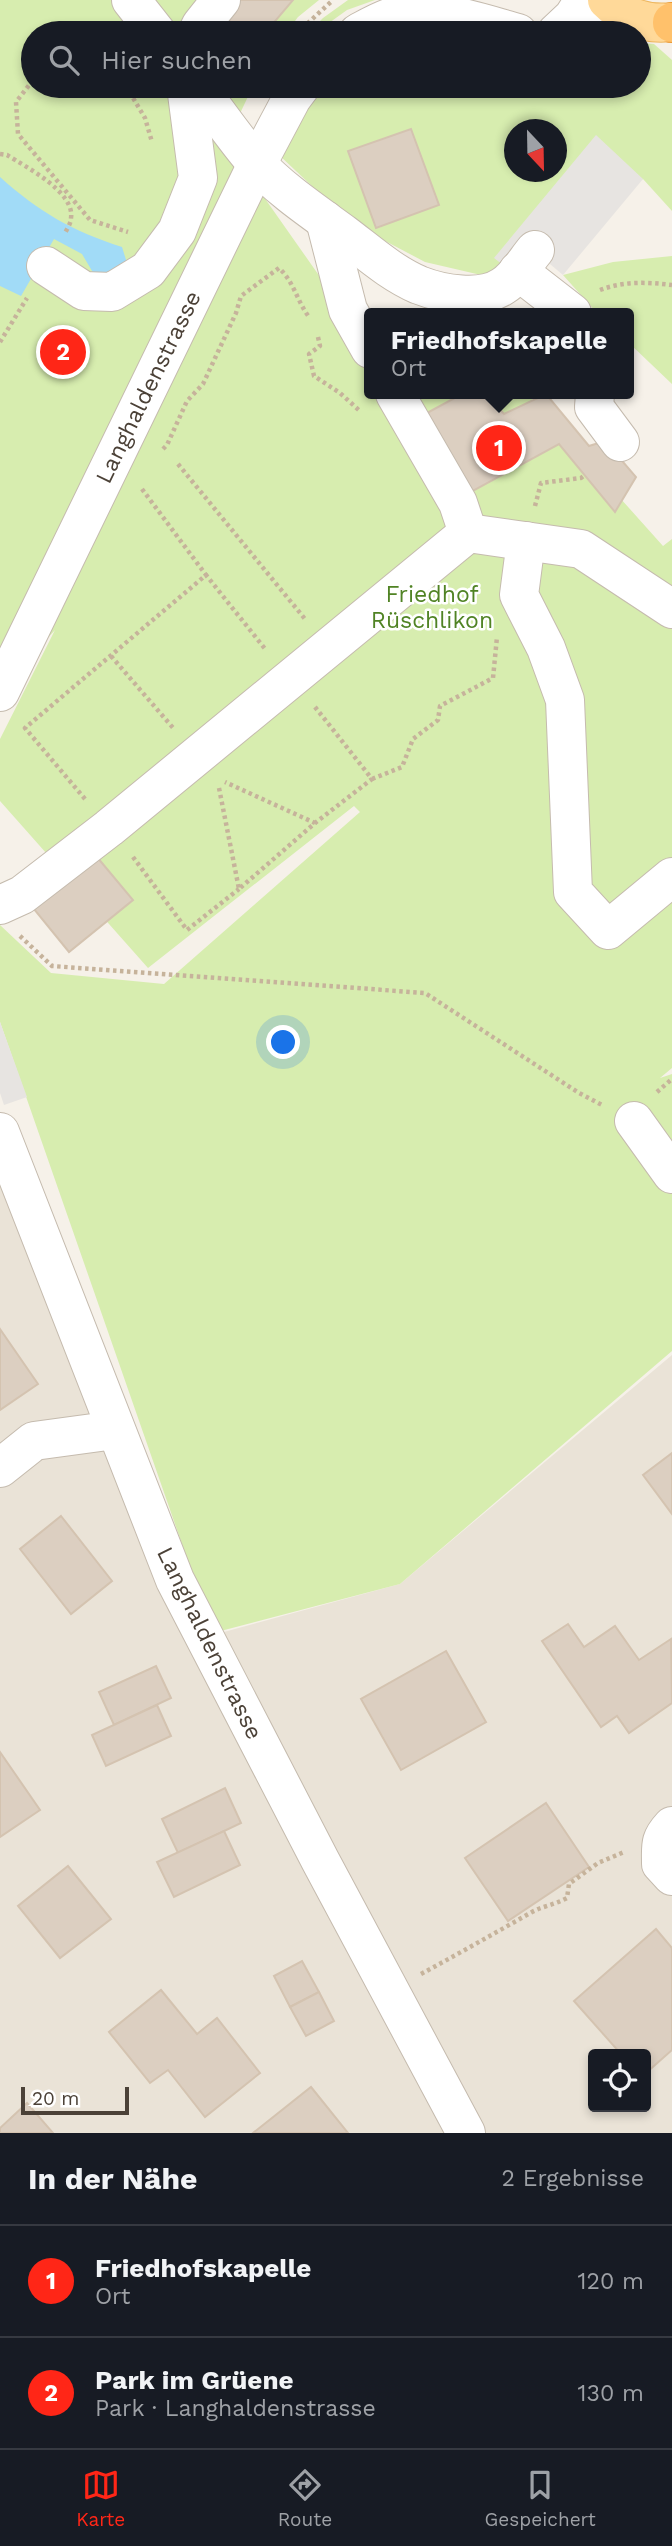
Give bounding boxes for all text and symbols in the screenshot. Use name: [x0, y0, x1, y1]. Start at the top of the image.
search box: [21, 21, 651, 98]
icon: search: [45, 41, 83, 79]
text: Hier suchen: [101, 45, 252, 75]
north arrow: [504, 119, 567, 182]
street label: Langhaldenstrasse: [90, 287, 207, 488]
popup: [364, 308, 634, 399]
text: Friedhofskapelle: [391, 325, 607, 355]
pin: 2: [40, 326, 86, 378]
text: Ort: [391, 355, 426, 382]
pin: 1: [476, 422, 522, 474]
park label: Friedhof Rüschlikon: [371, 581, 493, 634]
your location: [266, 1025, 300, 1059]
street label: Langhaldenstrasse: [151, 1543, 268, 1744]
map controls: [588, 2049, 651, 2112]
button: locate: [588, 2049, 651, 2112]
scale bar: [21, 2084, 130, 2116]
text: 20 m: [32, 2087, 79, 2110]
text: In der Nähe: [28, 2161, 197, 2196]
text: 2 Ergebnisse: [501, 2165, 644, 2192]
text: Friedhofskapelle: [95, 2253, 311, 2283]
text: 1: [46, 2268, 56, 2295]
text: 120 m: [578, 2268, 644, 2295]
text: Ort: [95, 2283, 130, 2310]
text: Park im Grüene: [95, 2365, 294, 2395]
text: 2: [44, 2380, 58, 2407]
text: 130 m: [578, 2380, 644, 2407]
text: Park · Langhaldenstrasse: [95, 2395, 376, 2422]
tab: Karte: [76, 2466, 125, 2531]
tab: Route: [278, 2466, 332, 2531]
tab: Gespeichert: [485, 2466, 596, 2531]

